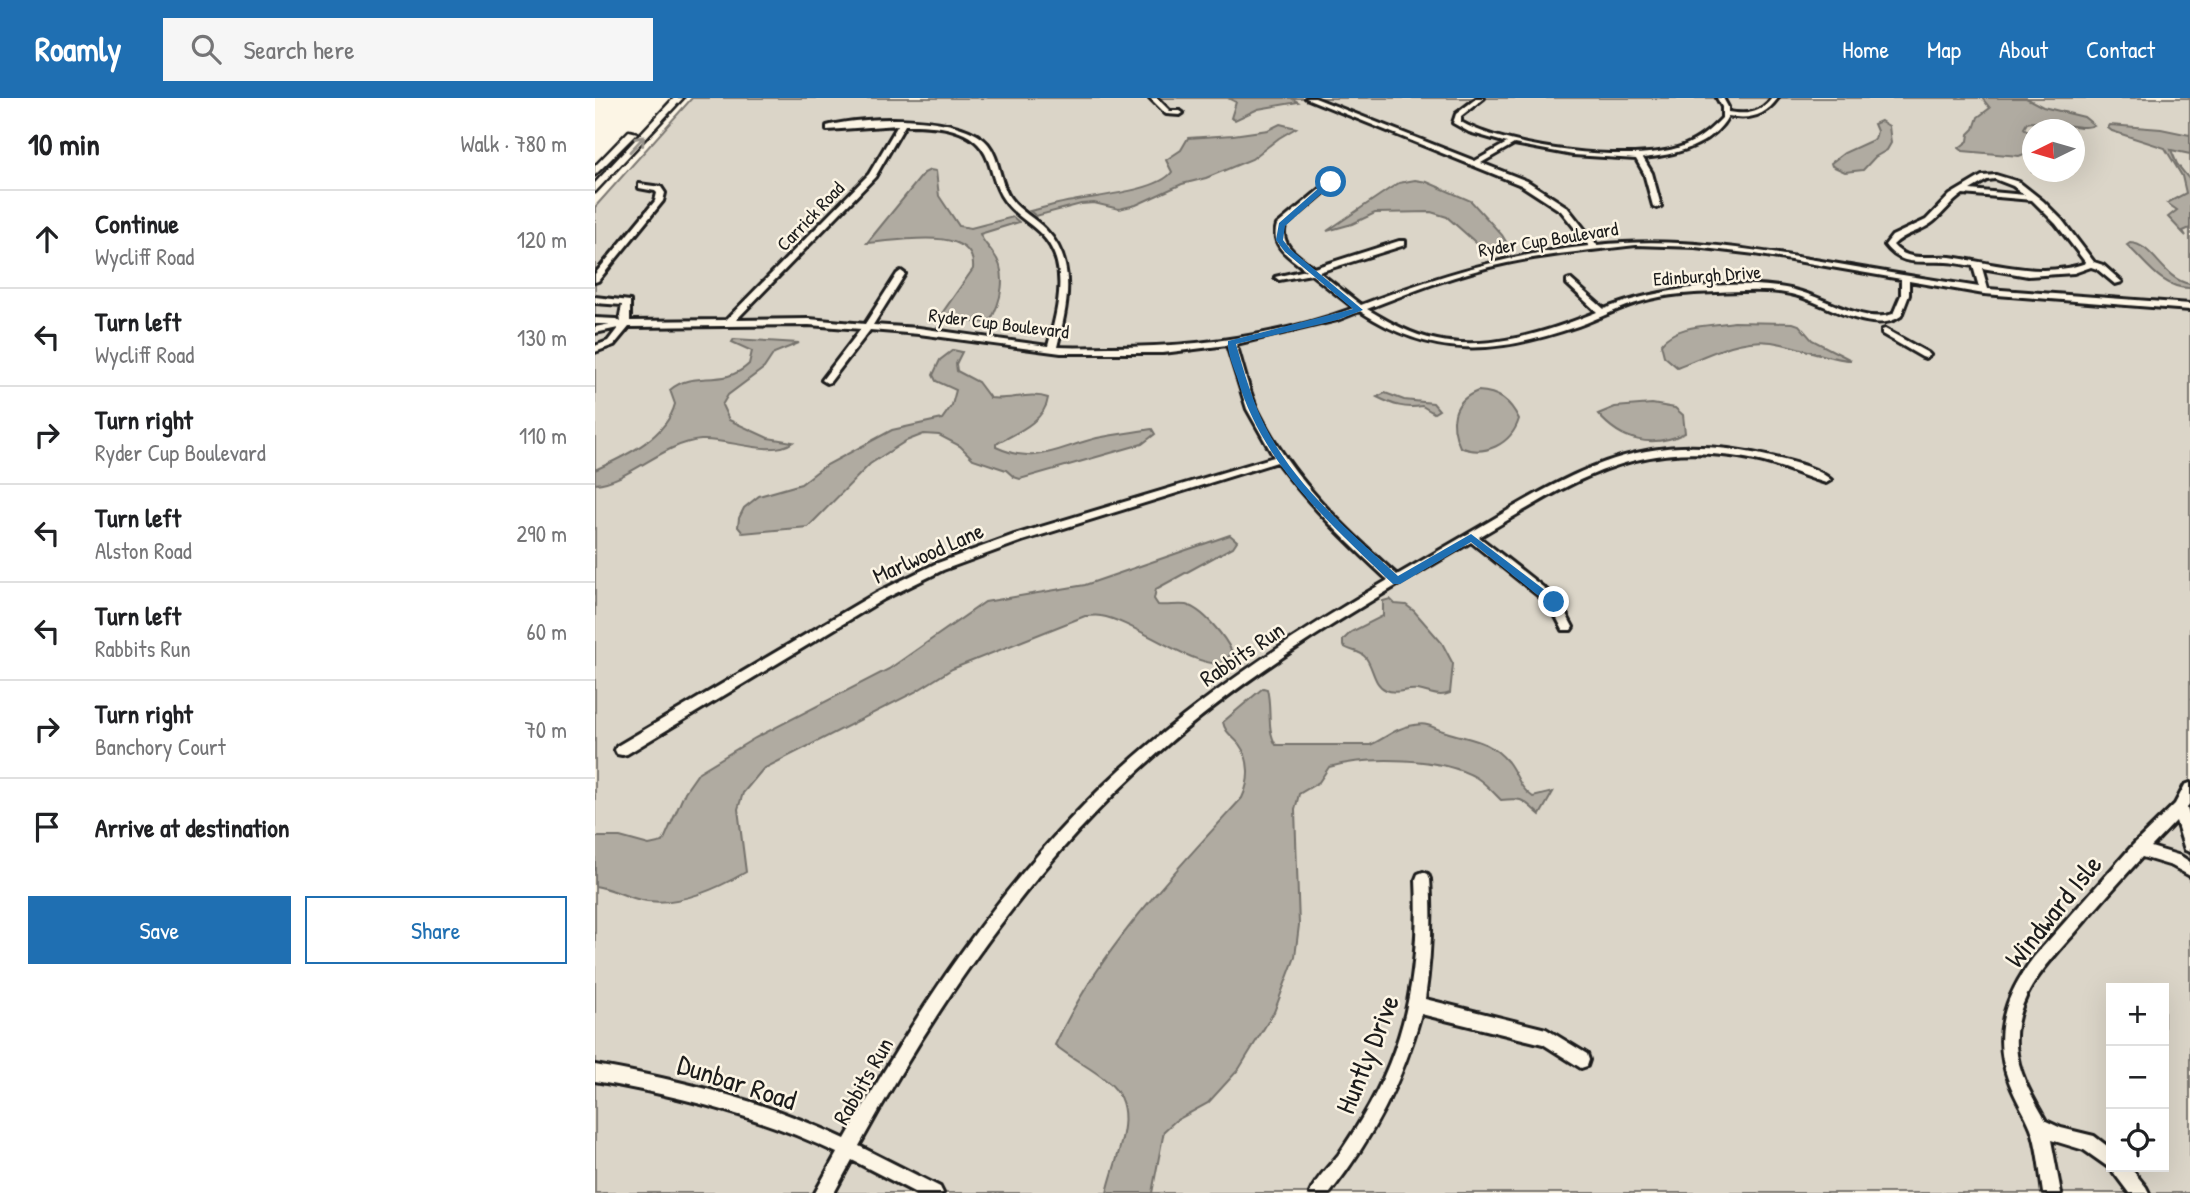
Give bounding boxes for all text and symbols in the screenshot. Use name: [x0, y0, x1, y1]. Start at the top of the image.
search box: [163, 18, 653, 81]
text: Roamly: [35, 27, 121, 71]
icon: search: [187, 30, 225, 68]
text: Search here: [243, 32, 355, 67]
text: Home: [1842, 33, 1889, 65]
text: Map: [1927, 33, 1961, 65]
text: About: [1999, 33, 2048, 65]
text: Contact: [2086, 33, 2155, 65]
north arrow: [2022, 119, 2085, 182]
text: 10 min: [28, 124, 100, 164]
text: Walk · 780 m: [460, 128, 567, 159]
one-way arrow: [629, 135, 645, 153]
route start: [1315, 166, 1346, 197]
street label: Carrick Road: [770, 175, 850, 257]
text: Continue: [95, 206, 179, 241]
street label: Ryder Cup Boulevard: [1476, 215, 1620, 263]
icon: ahead: [28, 220, 66, 258]
text: 120 m: [517, 224, 567, 255]
text: Wycliff Road: [95, 241, 194, 272]
street label: Edinburgh Drive: [1652, 258, 1762, 292]
street label: Ryder Cup Boulevard: [927, 301, 1071, 345]
text: Turn left: [95, 304, 181, 339]
icon: left: [28, 318, 66, 356]
text: 130 m: [517, 322, 567, 353]
text: Wycliff Road: [95, 339, 194, 370]
text: Turn right: [95, 402, 193, 437]
icon: right: [28, 416, 66, 454]
text: 110 m: [519, 420, 567, 451]
text: Ryder Cup Boulevard: [95, 437, 266, 468]
text: Turn left: [95, 500, 181, 535]
icon: left: [28, 514, 66, 552]
street label: Marlwood Lane: [867, 514, 988, 591]
text: 290 m: [517, 518, 567, 549]
text: Alston Road: [95, 535, 192, 566]
route end: [1538, 586, 1569, 617]
text: Turn left: [95, 598, 181, 633]
icon: left: [28, 612, 66, 650]
street label: Rabbits Run: [1193, 614, 1290, 693]
text: 60 m: [527, 616, 567, 647]
text: Rabbits Run: [95, 633, 191, 664]
text: Turn right: [95, 696, 193, 731]
icon: right: [28, 710, 66, 748]
text: 70 m: [524, 714, 567, 745]
text: Banchory Court: [95, 731, 226, 762]
icon: arrive: [28, 808, 66, 846]
text: Arrive at destination: [95, 810, 290, 845]
street label: Windward Isle: [1996, 847, 2110, 975]
button: Save: [28, 896, 291, 964]
button: Share: [305, 896, 567, 964]
map controls: [2106, 983, 2169, 1172]
button: +: [2106, 983, 2169, 1046]
street label: Huntly Drive: [1326, 989, 1408, 1119]
street label: Rabbits Run: [825, 1032, 900, 1130]
street label: Dunbar Road: [673, 1045, 801, 1119]
button: −: [2106, 1046, 2169, 1109]
button: locate: [2106, 1109, 2169, 1172]

